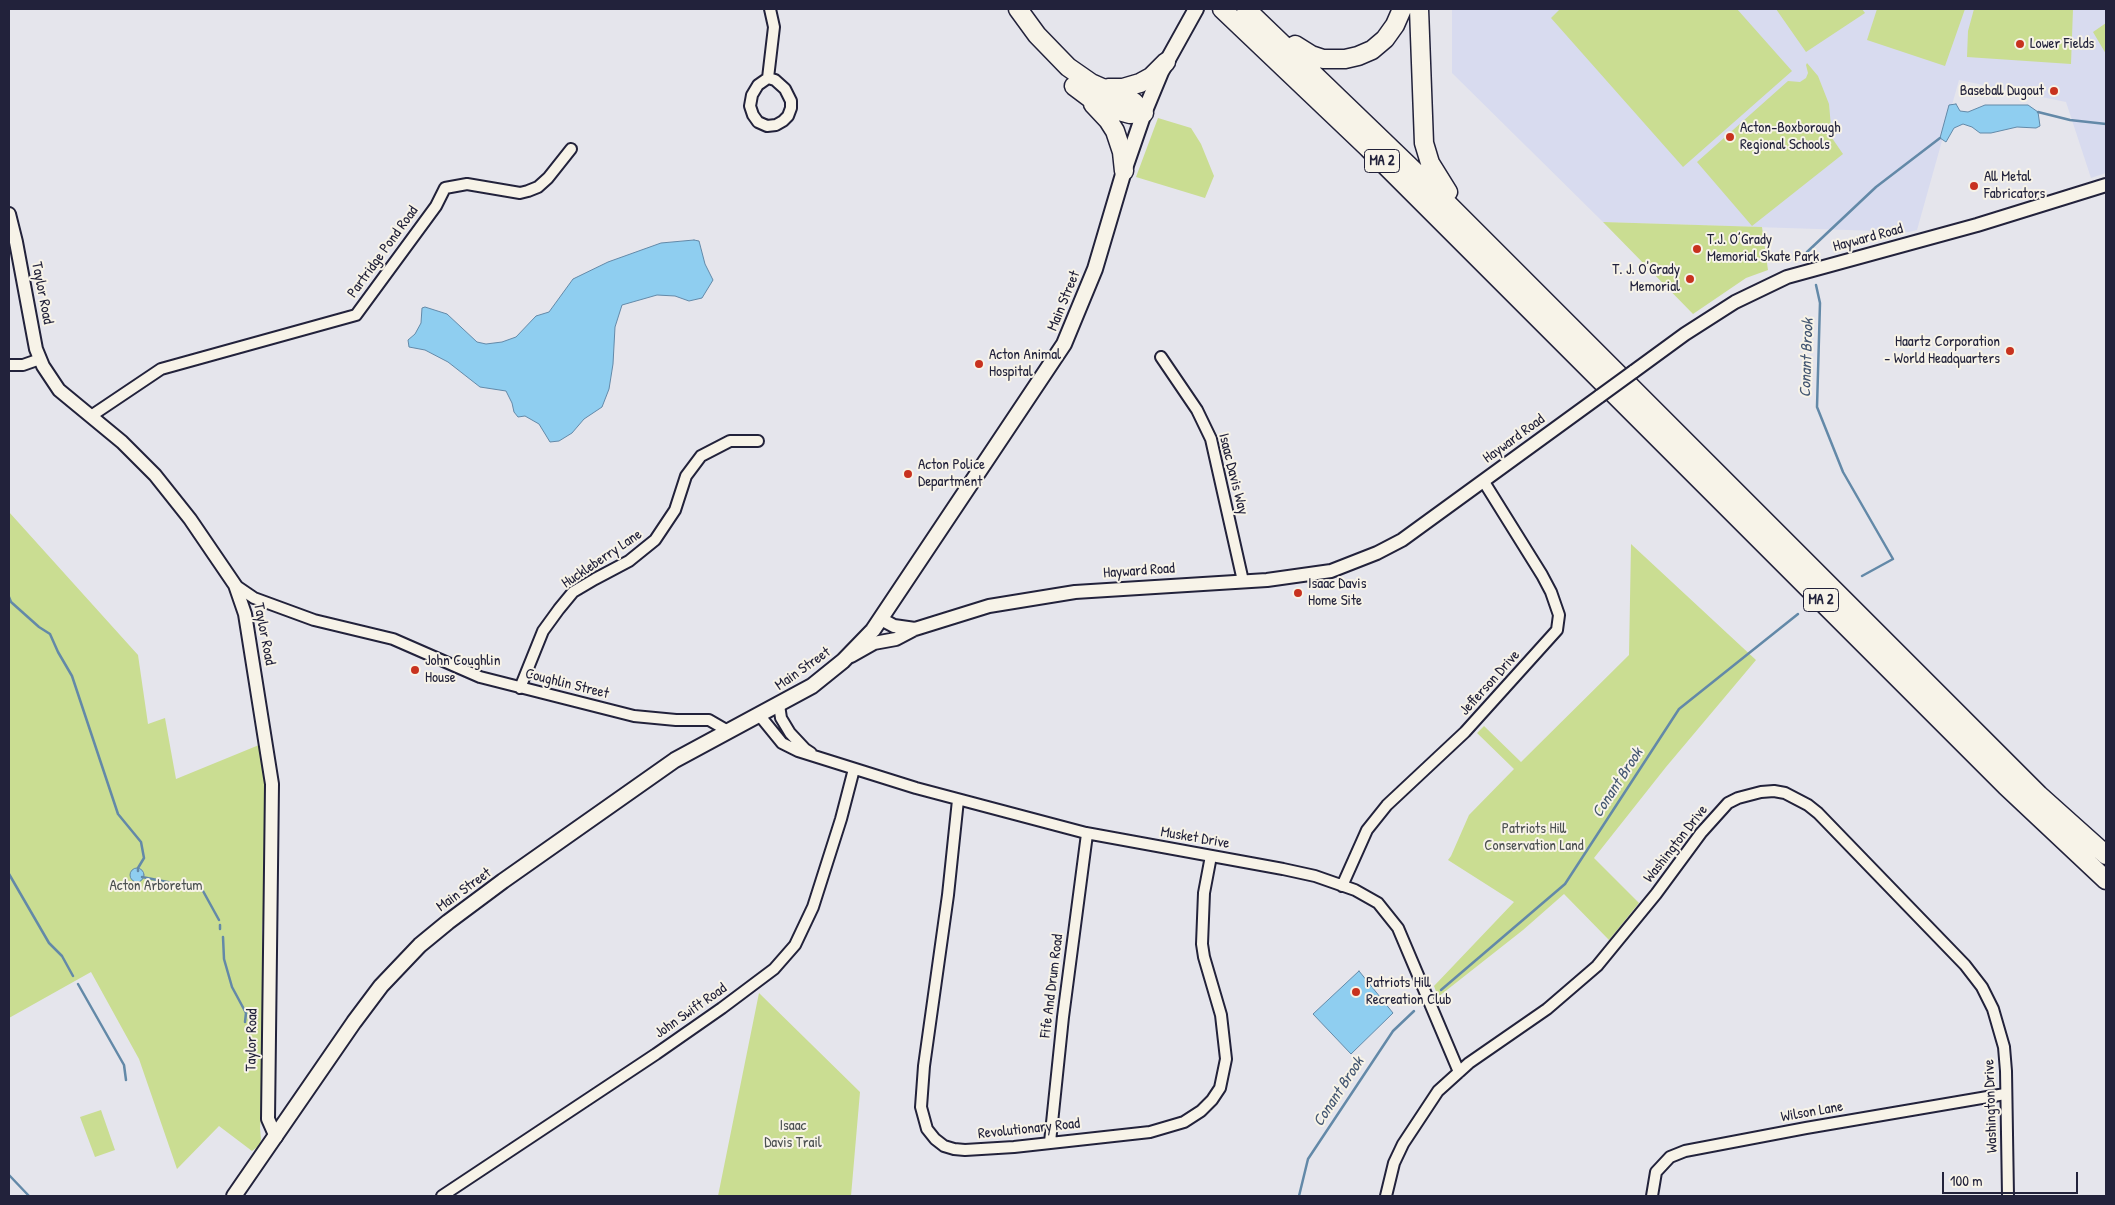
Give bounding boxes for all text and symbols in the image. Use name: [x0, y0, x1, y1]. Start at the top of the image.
place label: Lower Fields: [2030, 35, 2094, 53]
marker: Lower Fields: [2014, 38, 2026, 50]
place label: Baseball Dugout: [1960, 82, 2044, 100]
marker: Baseball Dugout: [2048, 85, 2060, 97]
place label: Acton-Boxborough Regional Schools: [1740, 119, 1841, 154]
marker: Acton-Boxborough Regional Schools: [1724, 131, 1736, 143]
road number: MA 2: [1364, 150, 1400, 172]
place label: All Metal Fabricators: [1984, 168, 2045, 203]
marker: All Metal Fabricators: [1968, 180, 1980, 192]
street label: Partridge Pond Road: [344, 203, 422, 301]
street label: Hayward Road: [1831, 220, 1905, 256]
place label: T.J. O’Grady Memorial Skate Park: [1707, 231, 1819, 266]
marker: T.J. O’Grady Memorial Skate Park: [1691, 243, 1703, 255]
street label: Taylor Road: [27, 260, 57, 326]
place label: T. J. O'Grady Memorial: [1612, 261, 1680, 296]
street label: Main Street: [1044, 268, 1084, 334]
marker: T. J. O'Grady Memorial: [1684, 273, 1696, 285]
water label: Conant Brook: [1796, 318, 1818, 398]
place label: Haartz Corporation - World Headquarters: [1884, 333, 2000, 368]
marker: Haartz Corporation - World Headquarters: [2004, 345, 2016, 357]
place label: Acton Animal Hospital: [989, 346, 1061, 381]
marker: Acton Animal Hospital: [973, 358, 985, 370]
street label: Hayward Road: [1480, 411, 1548, 467]
street label: Isaac Davis Way: [1214, 431, 1252, 517]
place label: Acton Police Department: [918, 456, 985, 491]
marker: Acton Police Department: [902, 468, 914, 480]
street label: Huckleberry Lane: [559, 526, 645, 592]
street label: Hayward Road: [1103, 560, 1175, 582]
place label: Isaac Davis Home Site: [1308, 575, 1366, 610]
marker: Isaac Davis Home Site: [1292, 587, 1304, 599]
road number: MA 2: [1804, 588, 1838, 612]
street label: Taylor Road: [249, 601, 279, 667]
street label: Main Street: [772, 643, 834, 695]
street label: Jefferson Drive: [1456, 647, 1524, 719]
place label: John Coughlin House: [425, 652, 500, 687]
marker: John Coughlin House: [409, 664, 421, 676]
street label: Coughlin Street: [523, 665, 611, 703]
water label: Conant Brook: [1588, 745, 1648, 821]
street label: Washington Drive: [1640, 802, 1712, 886]
park label: Patriots Hill Conservation Land: [1484, 820, 1584, 855]
street label: Musket Drive: [1159, 823, 1231, 853]
street label: Main Street: [433, 864, 495, 916]
park label: Acton Arboretum: [110, 877, 202, 895]
street label: Fife And Drum Road: [1037, 933, 1067, 1039]
place label: Patriots Hill Recreation Club: [1366, 974, 1451, 1009]
street label: John Swift Road: [651, 980, 731, 1042]
marker: Patriots Hill Recreation Club: [1350, 986, 1362, 998]
street label: Taylor Road: [242, 1008, 262, 1072]
water label: Conant Brook: [1309, 1054, 1369, 1130]
street label: Washington Drive: [1980, 1059, 2002, 1153]
street label: Wilson Lane: [1779, 1098, 1845, 1126]
street label: Revolutionary Road: [977, 1115, 1081, 1143]
park label: Isaac Davis Trail: [764, 1117, 822, 1152]
scale bar: [1945, 1162, 2081, 1194]
text: 100 m: [1950, 1170, 1983, 1191]

